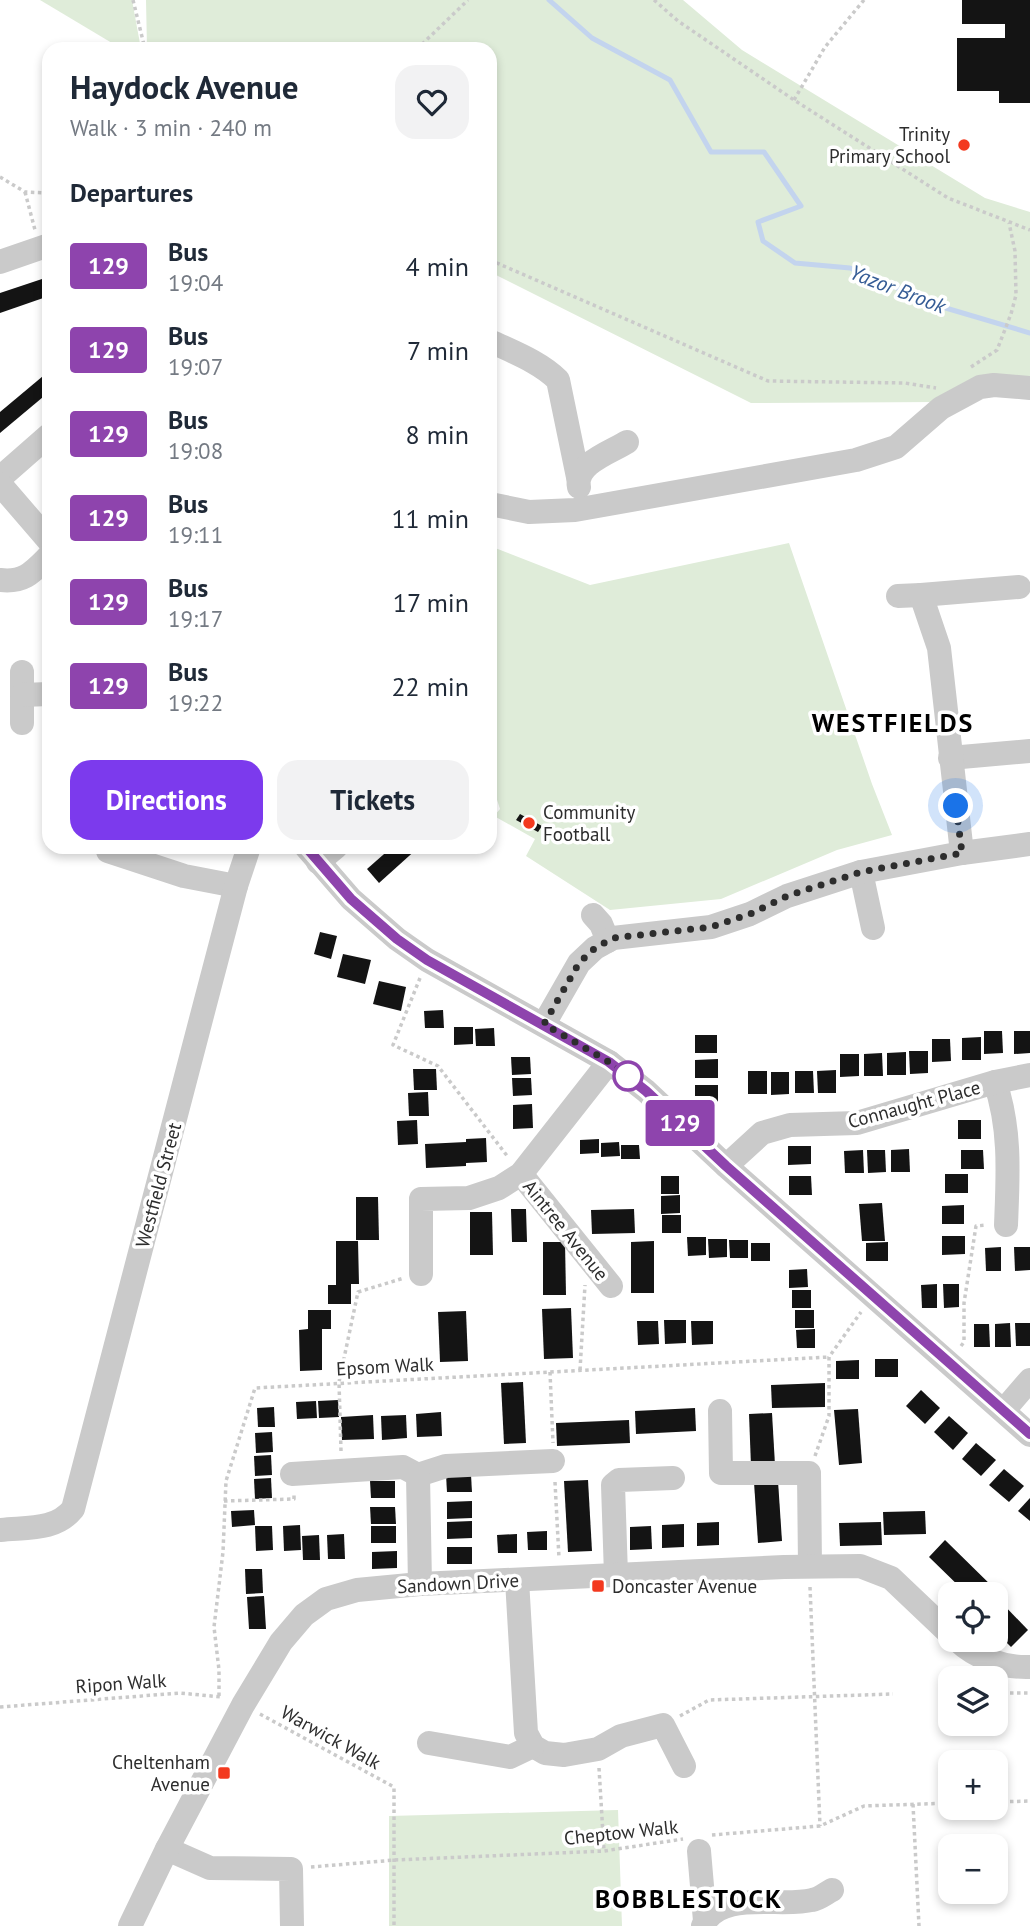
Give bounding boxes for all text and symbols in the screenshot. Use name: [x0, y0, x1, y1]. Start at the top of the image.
text: Haydock Avenue: [70, 65, 299, 108]
button: heart: [395, 65, 469, 139]
text: Walk · 3 min · 240 m: [70, 113, 272, 142]
place label: Trinity Primary School: [829, 122, 950, 168]
marker: Trinity Primary School: [956, 137, 972, 153]
text: Departures: [70, 176, 193, 209]
text: Bus: [168, 235, 208, 268]
text: 129: [88, 250, 129, 281]
text: 4 min: [406, 250, 469, 283]
water label: Yazor Brook: [846, 258, 951, 320]
text: 19:04: [168, 268, 223, 297]
text: Bus: [168, 319, 208, 352]
text: 129: [88, 334, 129, 365]
text: 7 min: [407, 334, 469, 367]
text: 19:07: [168, 352, 223, 381]
text: Bus: [168, 403, 208, 436]
text: 129: [88, 418, 129, 449]
text: 8 min: [406, 418, 469, 451]
text: 19:08: [168, 436, 223, 465]
text: Bus: [168, 487, 208, 520]
text: 129: [88, 502, 129, 533]
text: 11 min: [391, 502, 469, 535]
text: 19:11: [168, 520, 223, 549]
text: Bus: [168, 571, 208, 604]
text: 129: [88, 586, 129, 617]
text: 17 min: [393, 586, 469, 619]
text: 19:17: [168, 604, 223, 633]
text: Bus: [168, 655, 208, 688]
text: 129: [88, 670, 129, 701]
text: 22 min: [391, 670, 469, 703]
text: 19:22: [168, 688, 223, 717]
district label: WESTFIELDS: [812, 706, 974, 739]
button: Directions: [70, 760, 263, 840]
button: Tickets: [277, 760, 469, 840]
your location: [938, 788, 973, 823]
place label: Community Football: [543, 800, 635, 846]
marker: Community Football: [521, 815, 537, 831]
unlabelled marker: [613, 1061, 643, 1091]
street label: Connaught Place: [845, 1075, 983, 1133]
line badge: 129: [640, 1100, 720, 1146]
text: 129: [660, 1107, 700, 1138]
street label: Westfield Street: [130, 1119, 186, 1250]
street label: Aintree Avenue: [518, 1175, 614, 1285]
street label: Epsom Walk: [336, 1351, 434, 1381]
street label: Sandown Drive: [396, 1568, 520, 1598]
place label: Doncaster Avenue: [612, 1574, 757, 1598]
marker: Doncaster Avenue: [590, 1578, 606, 1594]
map controls: [938, 1582, 1008, 1904]
button: locate: [938, 1582, 1008, 1652]
button: layers: [938, 1666, 1008, 1736]
street label: Ripon Walk: [75, 1668, 167, 1698]
street label: Warwick Walk: [277, 1700, 385, 1774]
place label: Cheltenham Avenue: [112, 1750, 210, 1796]
button: +: [938, 1750, 1008, 1820]
marker: Cheltenham Avenue: [216, 1765, 232, 1781]
street label: Cheptow Walk: [563, 1814, 679, 1850]
button: −: [938, 1834, 1008, 1904]
district label: BOBBLESTOCK: [595, 1882, 783, 1915]

